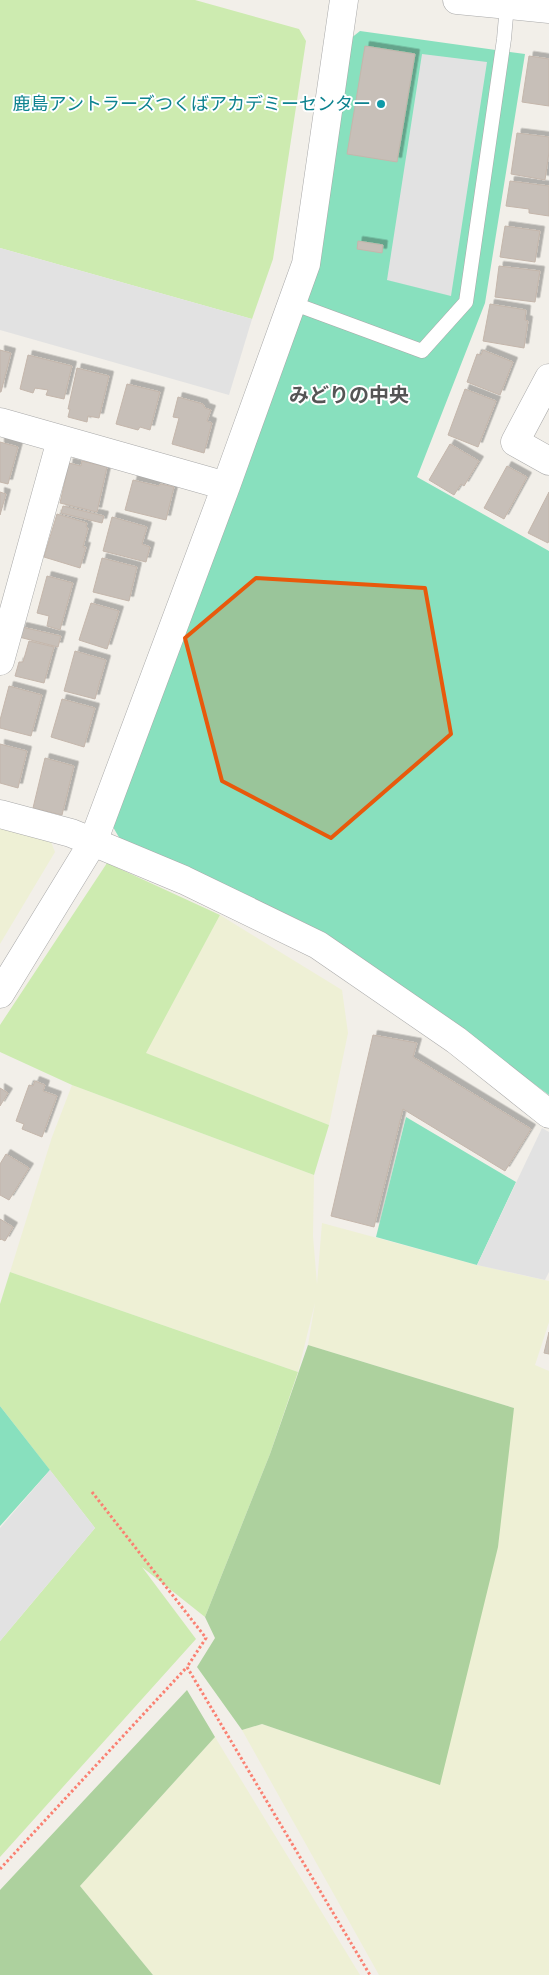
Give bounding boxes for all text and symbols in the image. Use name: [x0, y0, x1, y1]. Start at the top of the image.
place label: 鹿島アントラーズつくばアカデミーセンター: [13, 92, 371, 116]
marker: 鹿島アントラーズつくばアカデミーセンター: [375, 98, 387, 110]
district label: みどりの中央: [289, 382, 409, 408]

